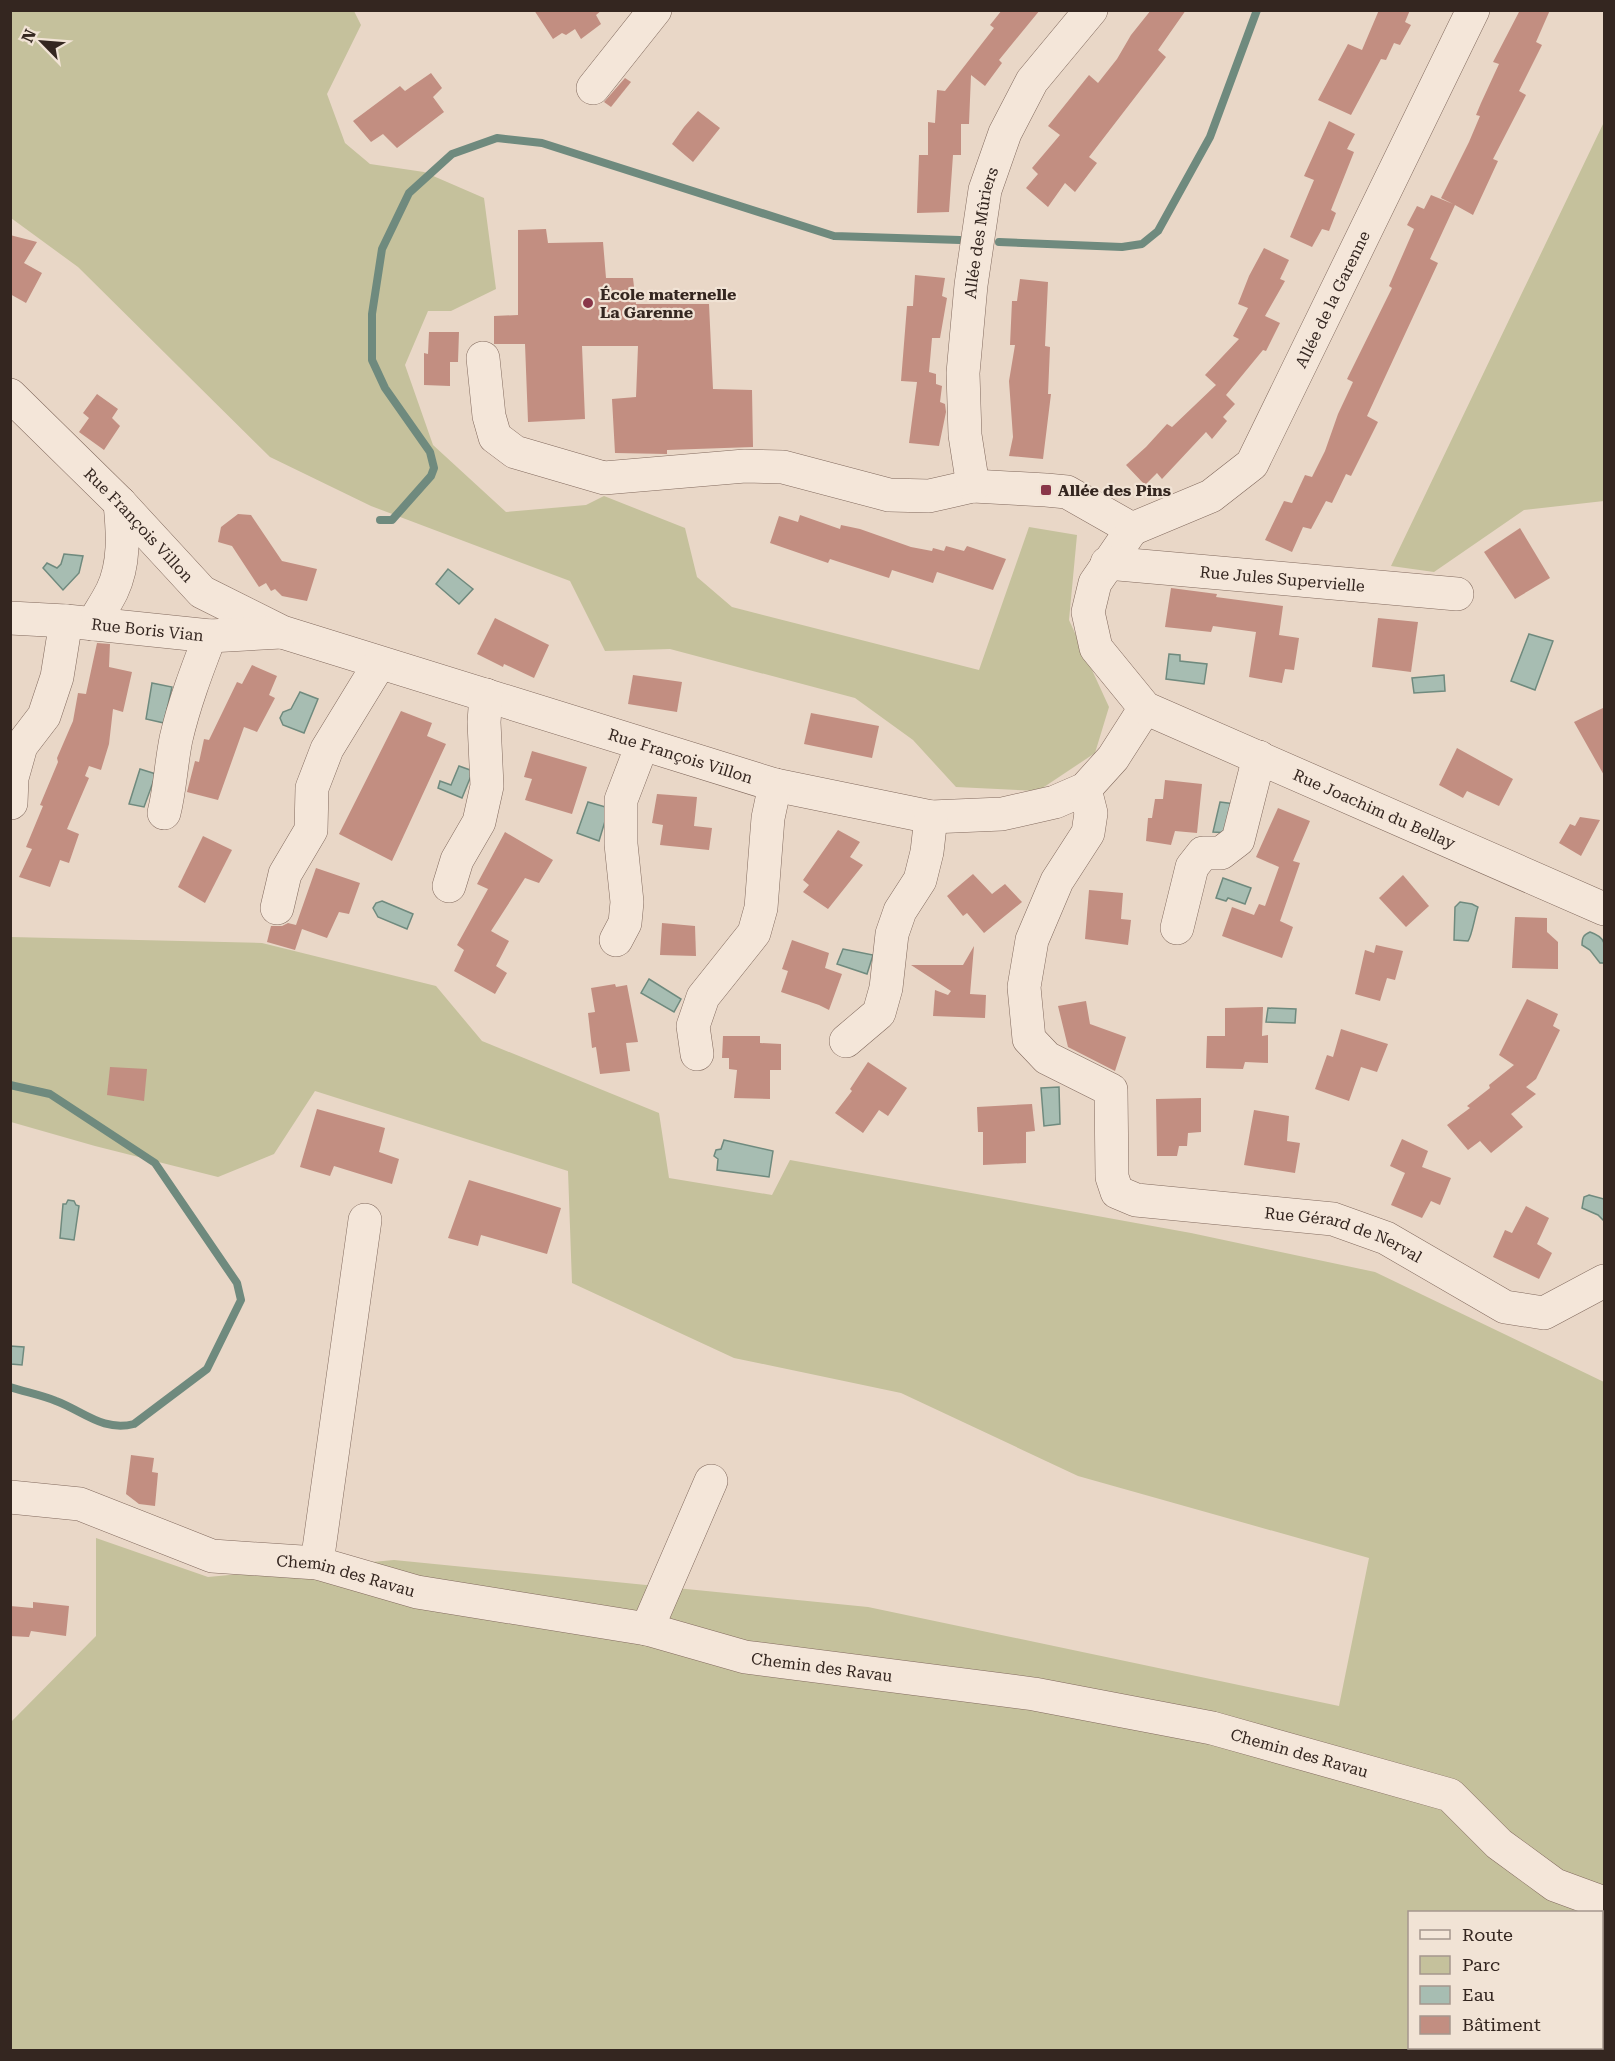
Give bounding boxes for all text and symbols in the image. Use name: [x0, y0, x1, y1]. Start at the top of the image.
north arrow: [12, 12, 72, 72]
text: N: [18, 26, 40, 45]
street label: Allée des Mûriers: [960, 164, 1002, 300]
street label: Allée de la Garenne: [1291, 227, 1374, 371]
place label: École maternelle La Garenne: [600, 285, 736, 322]
marker: École maternelle La Garenne: [581, 296, 595, 310]
street label: Rue François Villon: [80, 464, 198, 586]
place label: Allée des Pins: [1058, 481, 1171, 500]
marker: Allée des Pins: [1039, 483, 1053, 497]
street label: Rue Jules Supervielle: [1199, 562, 1366, 595]
street label: Rue Boris Vian: [90, 614, 205, 645]
street label: Rue François Villon: [606, 724, 755, 787]
street label: Rue Joachim du Bellay: [1290, 765, 1459, 852]
street label: Rue Gérard de Nerval: [1264, 1203, 1426, 1266]
street label: Chemin des Ravau: [276, 1551, 417, 1600]
street label: Chemin des Ravau: [750, 1648, 894, 1685]
street label: Chemin des Ravau: [1229, 1724, 1371, 1781]
legend: [1408, 1911, 1603, 2049]
text: Route: [1462, 1924, 1513, 1945]
text: Parc: [1462, 1954, 1500, 1975]
text: Eau: [1462, 1984, 1495, 2005]
text: Bâtiment: [1462, 2014, 1541, 2035]

